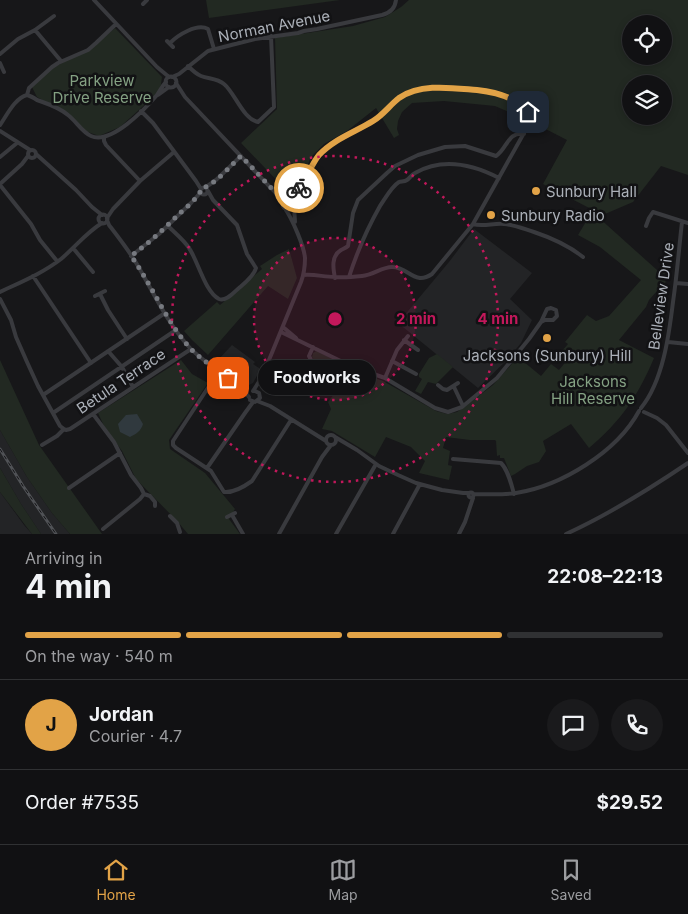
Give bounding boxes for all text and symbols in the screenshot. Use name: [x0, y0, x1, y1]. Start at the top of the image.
street label: Norman Avenue: [216, 6, 332, 46]
map controls: [622, 15, 672, 125]
button: locate: [622, 15, 672, 65]
park label: Parkview Drive Reserve: [52, 71, 152, 107]
button: layers: [622, 75, 672, 125]
pin: [507, 91, 549, 133]
icon: home: [514, 98, 542, 126]
courier: [274, 163, 324, 213]
icon: bike: [285, 174, 313, 202]
place label: Sunbury Hall: [546, 182, 637, 201]
marker: Sunbury Hall: [530, 185, 542, 197]
place label: Sunbury Radio: [501, 206, 605, 225]
marker: Sunbury Radio: [485, 209, 497, 221]
street label: Belleview Drive: [644, 241, 678, 351]
text: 2 min: [396, 309, 436, 328]
text: 4 min: [478, 309, 518, 328]
centre of rings: [326, 310, 344, 328]
marker: Jacksons (Sunbury) Hill: [541, 332, 553, 344]
street label: Betula Terrace: [73, 344, 169, 418]
place label: Jacksons (Sunbury) Hill: [463, 346, 631, 365]
pin: [207, 357, 249, 399]
callout: Foodworks: [258, 360, 376, 396]
icon: bag: [214, 364, 242, 392]
text: Foodworks: [274, 367, 360, 387]
park label: Jacksons Hill Reserve: [551, 372, 635, 408]
text: Arriving in: [25, 548, 102, 568]
text: 22:08–22:13: [547, 565, 663, 588]
text: 4 min: [25, 567, 112, 606]
text: On the way · 540 m: [25, 646, 173, 666]
button: chat: [547, 699, 599, 751]
button: phone: [611, 699, 663, 751]
text: Jordan: [89, 703, 154, 726]
text: J: [45, 713, 57, 736]
text: Courier · 4.7: [89, 726, 182, 746]
text: Order #7535: [25, 791, 139, 814]
text: $29.52: [596, 791, 663, 814]
tab: Home: [96, 856, 136, 903]
tab: Map: [329, 856, 358, 903]
tab: Saved: [551, 856, 592, 903]

